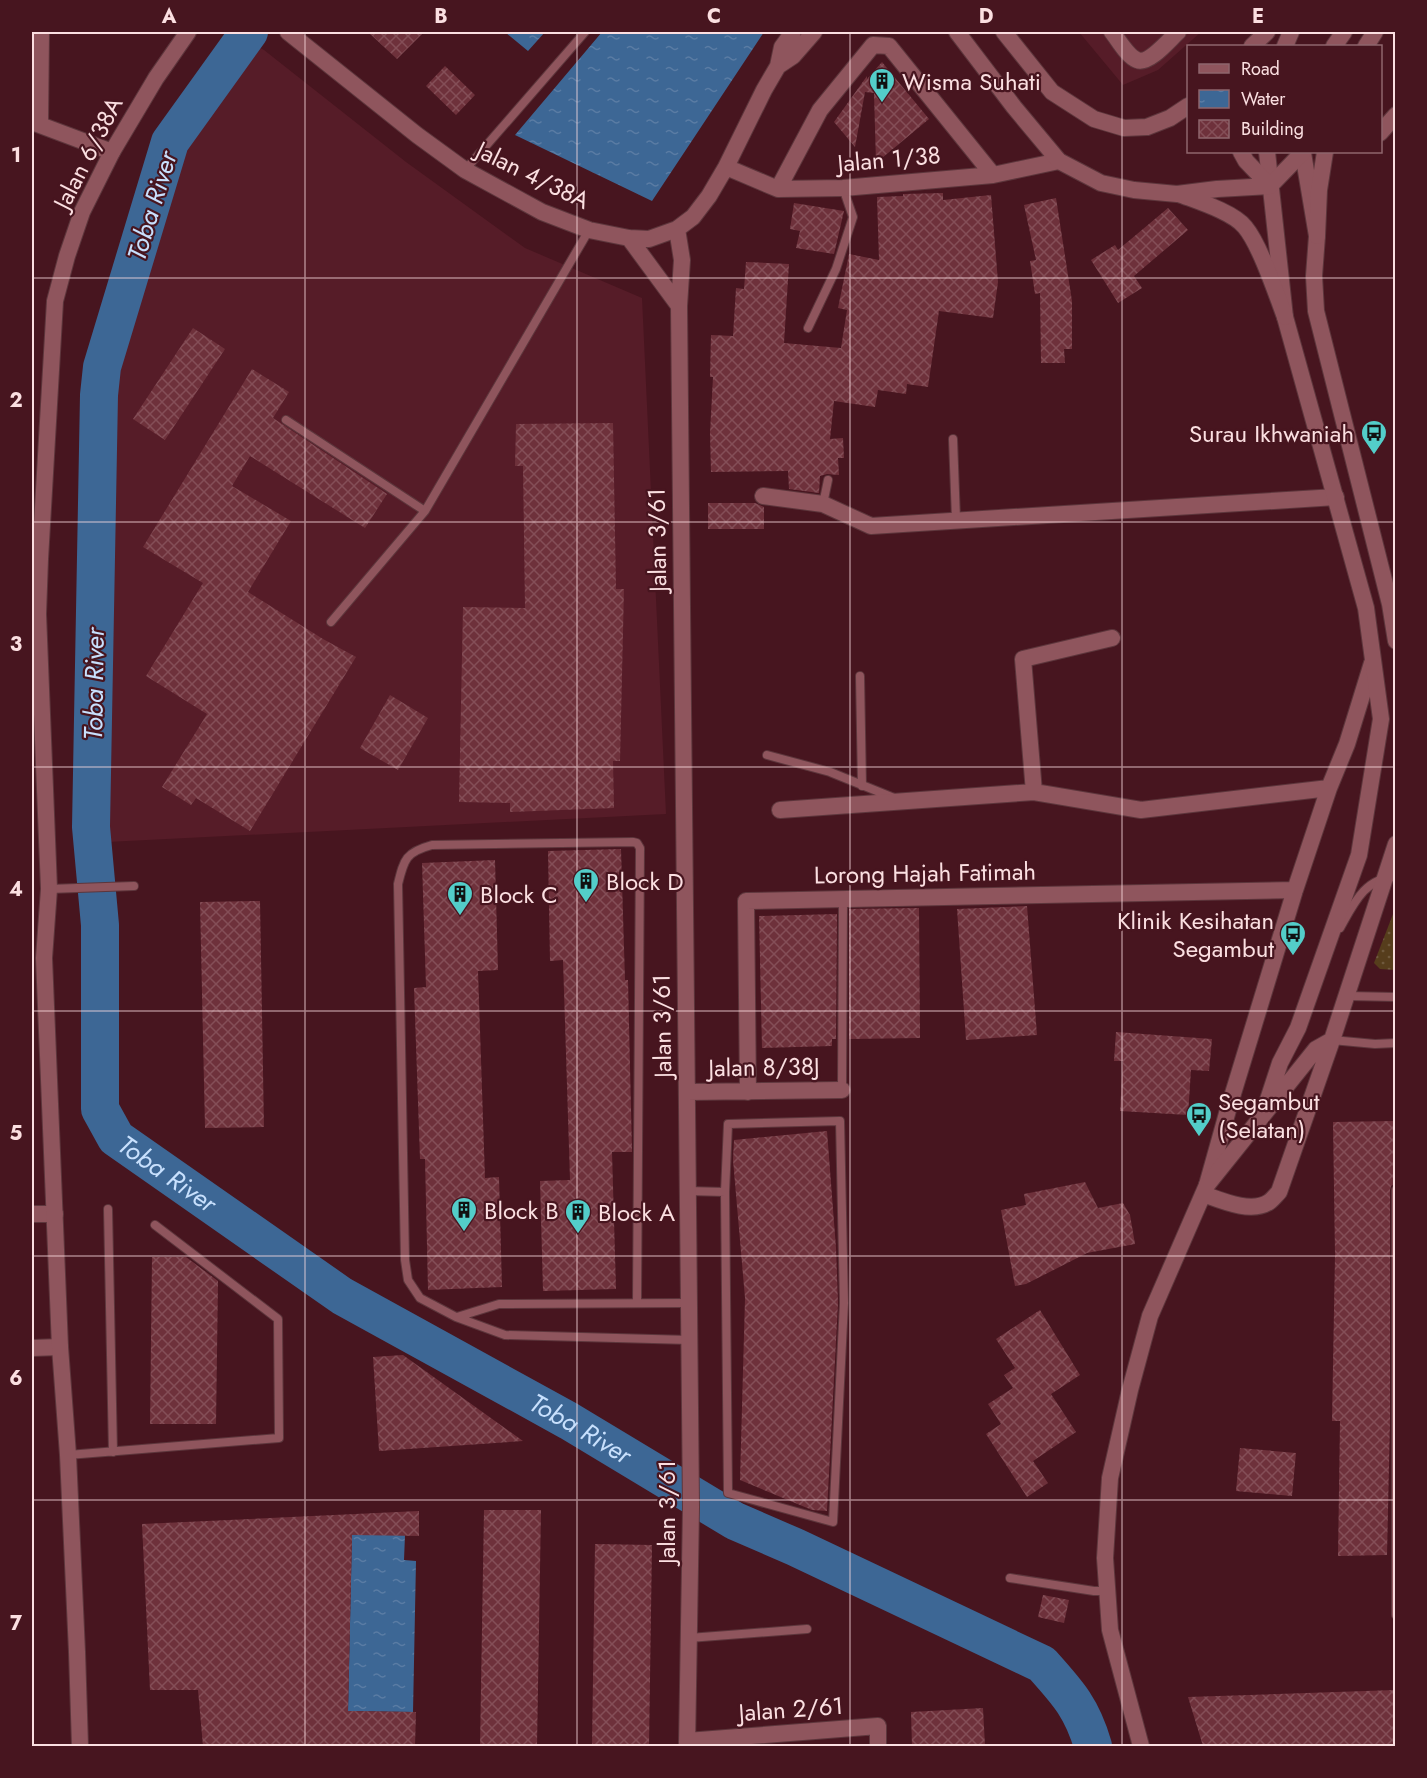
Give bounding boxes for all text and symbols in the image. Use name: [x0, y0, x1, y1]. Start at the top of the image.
text: A: [161, 2, 177, 31]
text: B: [434, 2, 448, 31]
text: C: [707, 2, 721, 31]
text: D: [979, 2, 993, 31]
text: E: [1252, 2, 1264, 31]
legend: [1187, 45, 1382, 153]
text: Road: [1241, 56, 1280, 82]
place label: Wisma Suhati: [902, 64, 1041, 99]
building icon: Wisma Suhati: [867, 66, 897, 104]
text: Water: [1241, 86, 1286, 112]
street label: Jalan 6/38A: [43, 91, 131, 218]
text: Building: [1241, 116, 1304, 142]
street label: Jalan 4/38A: [468, 131, 596, 218]
street label: Jalan 1/38: [833, 137, 942, 181]
text: 1: [11, 141, 21, 170]
water label: Toba River: [117, 145, 187, 265]
text: 2: [9, 386, 23, 415]
place label: Surau Ikhwaniah: [1189, 416, 1354, 451]
bus stop icon: Surau Ikhwaniah: [1359, 418, 1389, 456]
street label: Jalan 3/61: [639, 488, 675, 595]
water label: Toba River: [74, 626, 114, 741]
text: 3: [10, 630, 22, 659]
street label: Lorong Hajah Fatimah: [814, 854, 1036, 892]
place label: Block D: [606, 864, 684, 899]
building icon: Block D: [571, 866, 601, 904]
text: 4: [9, 875, 23, 904]
place label: Block C: [480, 877, 558, 912]
building icon: Block C: [445, 879, 475, 917]
place label: Klinik Kesihatan Segambut: [1117, 903, 1274, 966]
bus stop icon: Klinik Kesihatan Segambut: [1278, 919, 1308, 957]
street label: Jalan 3/61: [644, 974, 680, 1081]
street label: Jalan 8/38J: [705, 1049, 820, 1086]
place label: Segambut (Selatan): [1218, 1084, 1320, 1147]
bus stop icon: Segambut (Selatan): [1184, 1100, 1214, 1138]
text: 5: [10, 1119, 23, 1148]
water label: Toba River: [110, 1126, 226, 1223]
place label: Block B: [484, 1193, 559, 1228]
building icon: Block B: [449, 1195, 479, 1233]
place label: Block A: [598, 1195, 675, 1230]
building icon: Block A: [563, 1197, 593, 1235]
text: 6: [9, 1364, 23, 1393]
water label: Toba River: [523, 1384, 640, 1474]
street label: Jalan 3/61: [649, 1460, 684, 1567]
text: 7: [10, 1609, 23, 1638]
street label: Jalan 2/61: [735, 1688, 844, 1730]

